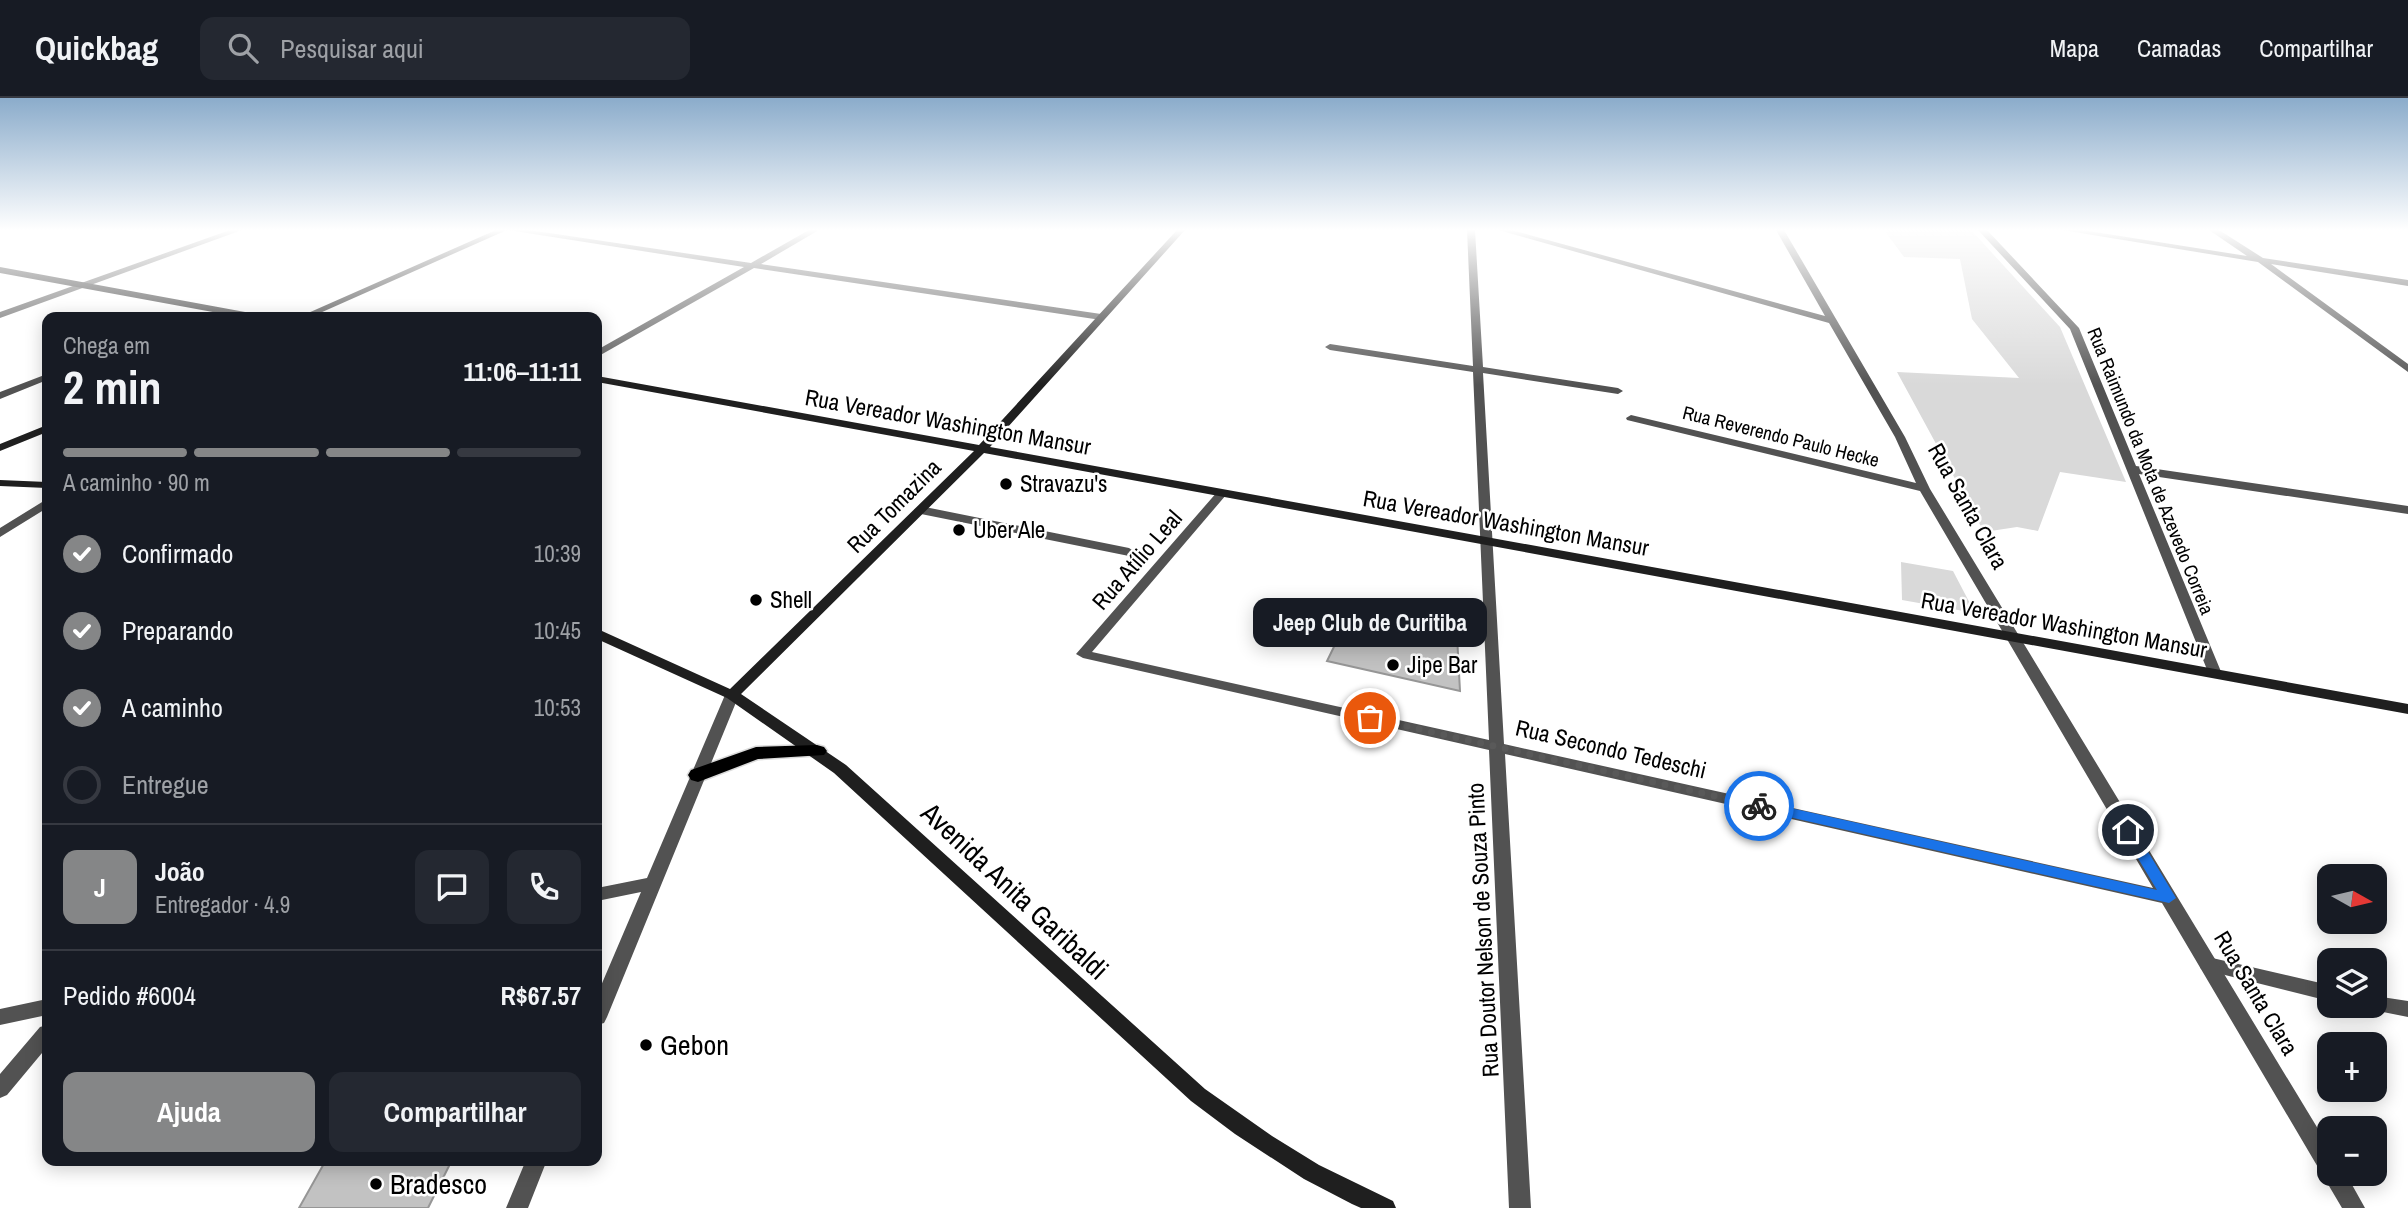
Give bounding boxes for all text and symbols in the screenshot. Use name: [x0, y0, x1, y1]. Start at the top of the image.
search box: [200, 17, 690, 80]
text: Quickbag: [35, 26, 158, 70]
icon: search: [224, 29, 262, 67]
text: Pesquisar aqui: [280, 31, 424, 66]
text: Mapa: [2050, 32, 2099, 64]
text: Camadas: [2137, 32, 2221, 64]
text: Compartilhar: [2259, 32, 2373, 64]
street label: Rua Raimundo da Mota de Azevedo Correia: [2081, 324, 2221, 619]
text: Chega em: [63, 330, 150, 361]
text: 11:06–11:11: [464, 354, 581, 389]
text: 2 min: [63, 356, 162, 418]
street label: Rua Vereador Washington Mansur: [803, 381, 1094, 462]
street label: Rua Reverendo Paulo Hecke: [1680, 399, 1882, 473]
street label: Rua Santa Clara: [1921, 437, 2016, 575]
street label: Rua Tomazina: [840, 451, 948, 559]
text: A caminho · 90 m: [63, 467, 210, 498]
place label: Stravazu's: [1020, 468, 1107, 499]
marker: Stravazu's: [998, 476, 1014, 492]
street label: Rua Vereador Washington Mansur: [1361, 482, 1652, 563]
street label: Rua Atílio Leal: [1085, 503, 1189, 616]
place label: Uber Ale: [973, 514, 1045, 545]
marker: Uber Ale: [951, 522, 967, 538]
icon: check: [63, 535, 101, 573]
text: Confirmado: [122, 536, 233, 571]
text: 10:39: [534, 538, 581, 569]
place label: Shell: [770, 584, 812, 615]
street label: Rua Vereador Washington Mansur: [1919, 584, 2210, 665]
marker: Shell: [748, 592, 764, 608]
callout: Jeep Club de Curitiba: [1253, 599, 1487, 648]
text: Jeep Club de Curitiba: [1273, 607, 1467, 638]
icon: check: [63, 612, 101, 650]
text: Preparando: [122, 613, 233, 648]
text: 10:45: [534, 615, 581, 646]
place label: Jipe Bar: [1407, 649, 1478, 680]
marker: Jipe Bar: [1385, 657, 1401, 673]
pin: [1340, 688, 1400, 748]
icon: check: [63, 689, 101, 727]
text: A caminho: [122, 690, 223, 725]
text: 10:53: [534, 692, 581, 723]
icon: bag: [1351, 699, 1389, 737]
street label: Rua Secondo Tedeschi: [1513, 712, 1709, 786]
text: Entregue: [122, 767, 209, 802]
courier: [1724, 771, 1794, 841]
street label: Rua Doutor Nelson de Souza Pinto: [1459, 782, 1506, 1078]
icon: bike: [1740, 787, 1778, 825]
street label: Avenida Anita Garibaldi: [912, 793, 1117, 988]
pin: [2098, 800, 2158, 860]
icon: home: [2109, 811, 2147, 849]
button: chat: [415, 850, 489, 924]
button: phone: [507, 850, 581, 924]
text: João: [155, 854, 205, 889]
north arrow: [2317, 864, 2387, 934]
map controls: [2317, 864, 2387, 1186]
text: J: [94, 870, 106, 905]
text: Entregador · 4.9: [155, 889, 290, 920]
street label: Rua Santa Clara: [2207, 925, 2306, 1061]
button: layers: [2317, 948, 2387, 1018]
text: Pedido #6004: [63, 978, 196, 1013]
text: R$67.57: [500, 978, 581, 1013]
place label: Gebon: [660, 1026, 729, 1064]
button: +: [2317, 1032, 2387, 1102]
marker: Gebon: [638, 1037, 654, 1053]
button: Ajuda: [63, 1072, 315, 1152]
button: Compartilhar: [329, 1072, 581, 1152]
button: −: [2317, 1116, 2387, 1186]
place label: Bradesco: [390, 1165, 487, 1203]
marker: Bradesco: [368, 1176, 384, 1192]

